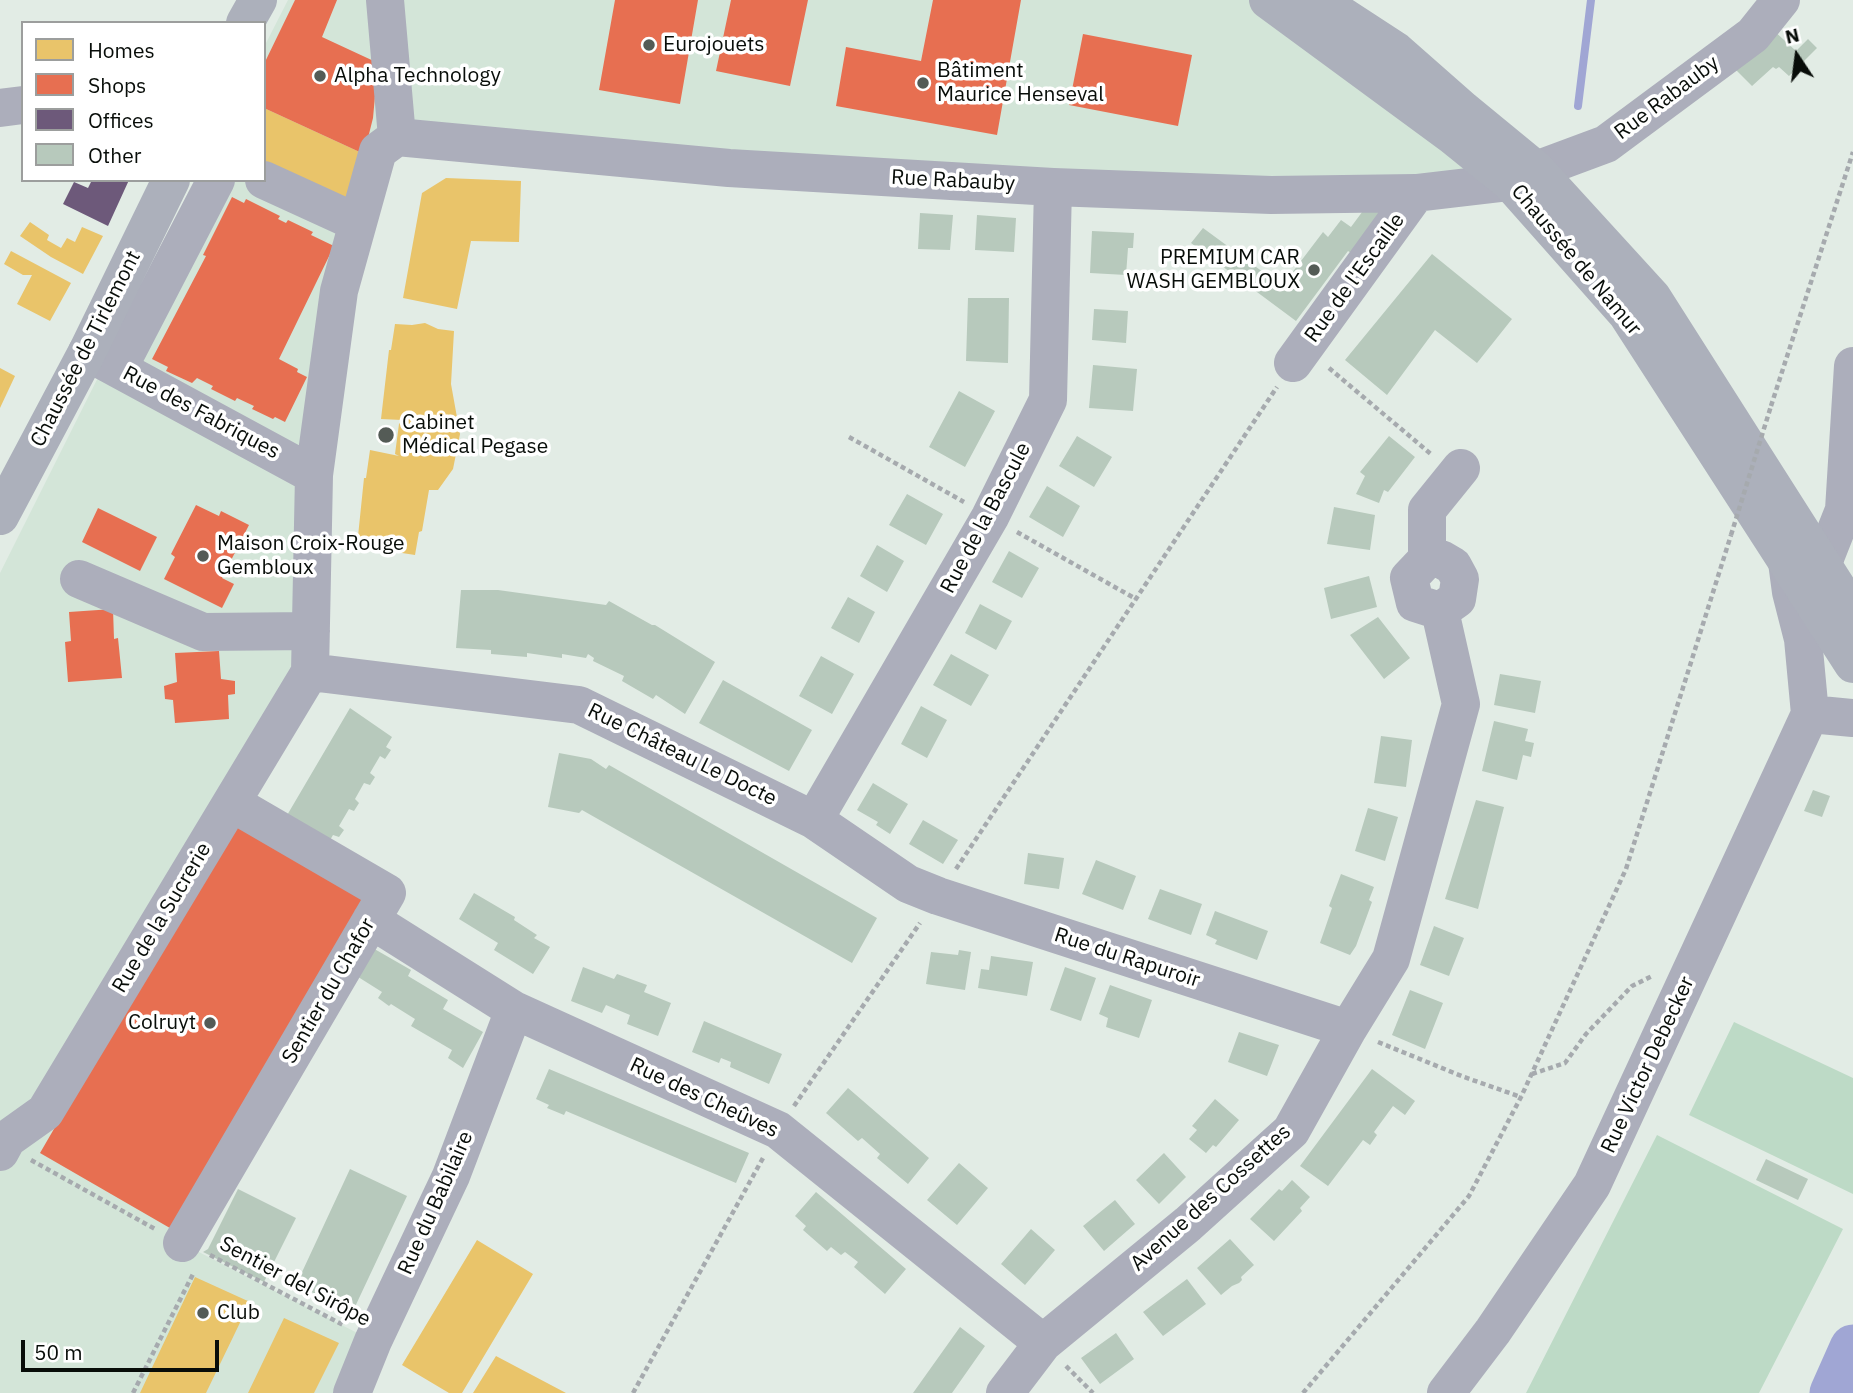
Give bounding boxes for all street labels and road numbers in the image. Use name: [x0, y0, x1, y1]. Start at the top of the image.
street label: Rue Rabauby: [1610, 51, 1724, 145]
street label: Rue Rabauby: [890, 165, 1016, 197]
street label: Chaussée de Namur: [1506, 179, 1646, 341]
street label: Rue de l'Escaille: [1300, 208, 1410, 348]
street label: Chaussée de Tirlemont: [26, 247, 146, 451]
street label: Rue des Fabriques: [118, 361, 284, 465]
street label: Rue de la Bascule: [936, 438, 1036, 598]
street label: Rue Château Le Docte: [583, 698, 781, 812]
street label: Rue de la Sucrerie: [107, 838, 217, 998]
street label: Sentier du Chafor: [277, 914, 381, 1068]
street label: Rue du Rapuroir: [1051, 923, 1203, 993]
street label: Rue Victor Debecker: [1596, 973, 1700, 1157]
street label: Rue des Cheûves: [626, 1053, 782, 1143]
street label: Avenue des Cossettes: [1126, 1119, 1296, 1277]
street label: Rue du Babilaire: [393, 1127, 479, 1279]
street label: Sentier del Sirôpe: [215, 1232, 375, 1332]

